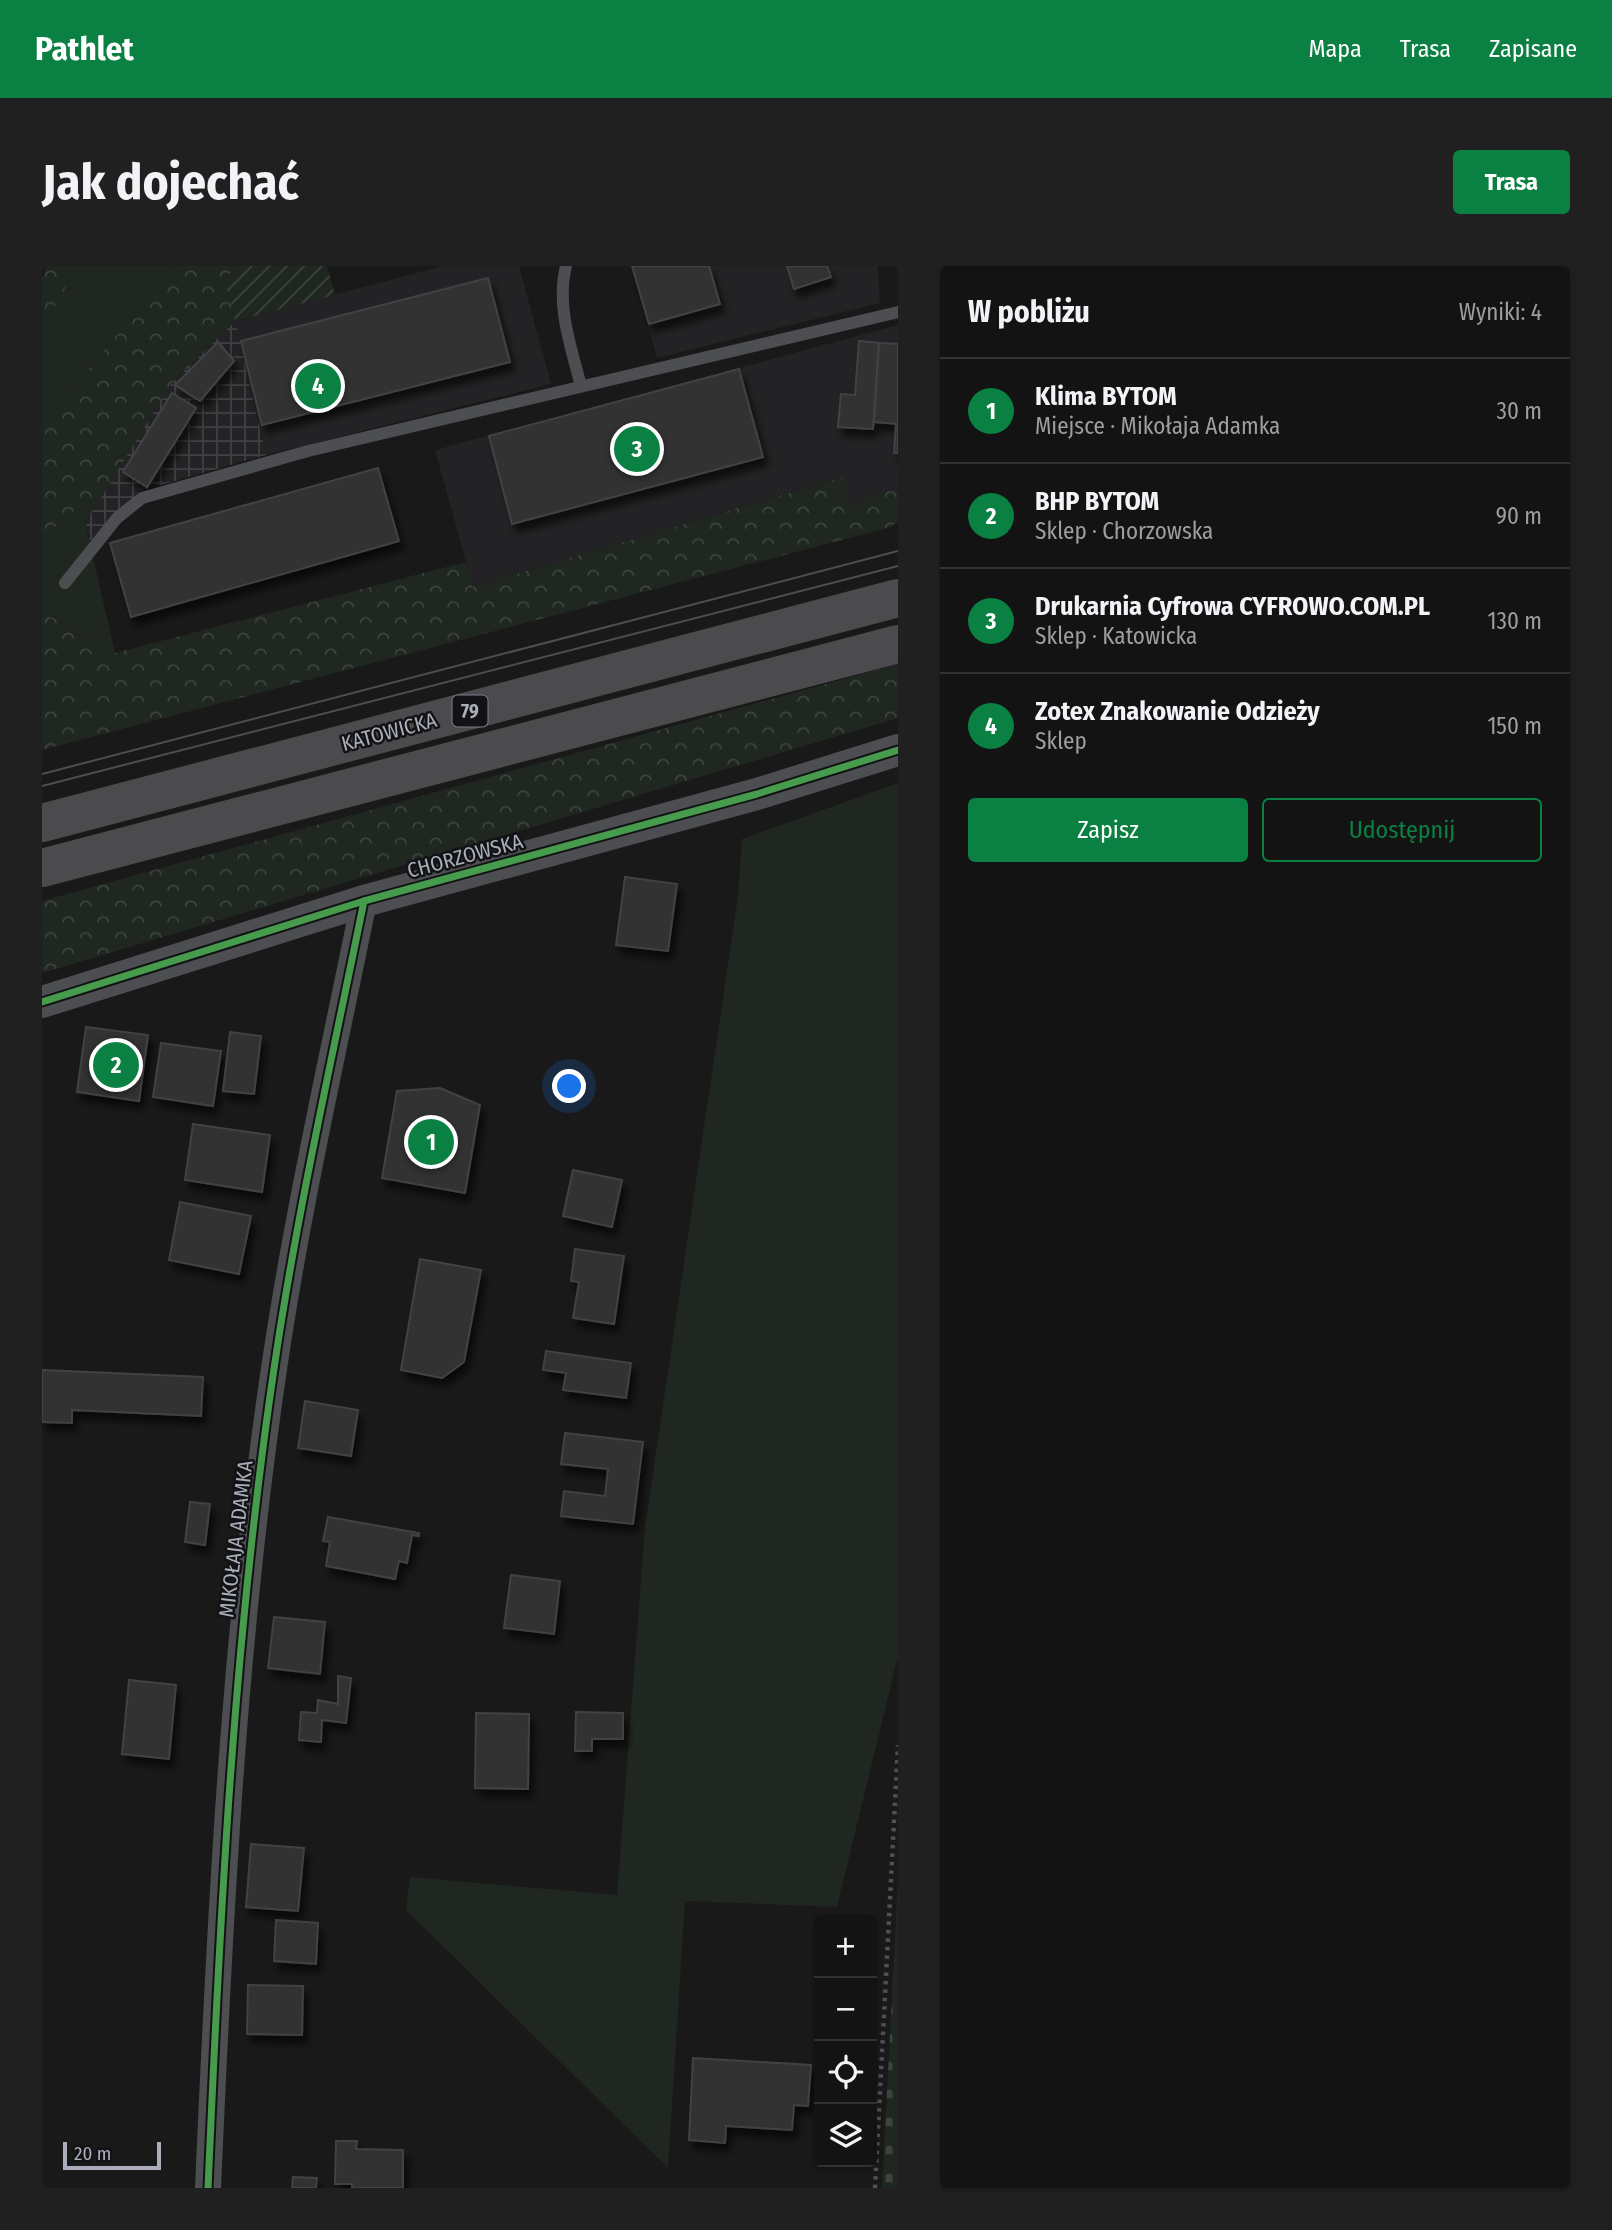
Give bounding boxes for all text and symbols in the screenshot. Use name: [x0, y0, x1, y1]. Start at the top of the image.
text: Pathlet: [35, 29, 134, 69]
text: Mapa: [1309, 35, 1362, 63]
text: Trasa: [1400, 35, 1451, 63]
text: Zapisane: [1489, 35, 1577, 63]
button: Trasa: [1453, 150, 1570, 214]
text: Jak dojechać: [42, 153, 299, 212]
text: W pobliżu: [968, 294, 1090, 330]
text: Wyniki: 4: [1459, 298, 1542, 326]
pin: 4: [295, 360, 341, 412]
text: Klima BYTOM: [1035, 381, 1177, 412]
text: 1: [986, 397, 996, 425]
text: 30 m: [1497, 397, 1542, 425]
text: Miejsce · Mikołaja Adamka: [1035, 412, 1280, 440]
pin: 3: [614, 423, 660, 475]
text: BHP BYTOM: [1035, 486, 1159, 517]
text: 2: [986, 502, 996, 530]
text: 90 m: [1496, 502, 1542, 530]
text: Sklep · Chorzowska: [1035, 517, 1213, 545]
text: Drukarnia Cyfrowa CYFROWO.COM.PL: [1035, 591, 1430, 622]
text: 3: [986, 607, 996, 635]
text: 130 m: [1488, 607, 1542, 635]
text: Sklep · Katowicka: [1035, 622, 1197, 650]
road number: 79: [452, 696, 488, 726]
text: Zotex Znakowanie Odzieży: [1035, 696, 1320, 727]
street label: KATOWICKA: [339, 707, 439, 757]
text: 4: [985, 712, 997, 740]
text: 150 m: [1487, 712, 1542, 740]
text: Sklep: [1035, 727, 1087, 755]
button: Zapisz: [968, 798, 1248, 862]
button: Udostępnij: [1262, 798, 1542, 862]
street label: CHORZOWSKA: [404, 828, 526, 884]
pin: 2: [93, 1039, 139, 1091]
your location: [552, 1069, 586, 1103]
pin: 1: [408, 1116, 454, 1168]
street label: MIKOŁAJA ADAMKA: [213, 1459, 259, 1619]
map controls: [814, 1915, 877, 2167]
button: +: [814, 1915, 877, 1978]
button: −: [814, 1978, 877, 2041]
button: locate: [814, 2041, 877, 2104]
button: layers: [814, 2104, 877, 2167]
scale bar: [63, 2139, 161, 2171]
text: 20 m: [74, 2142, 111, 2165]

